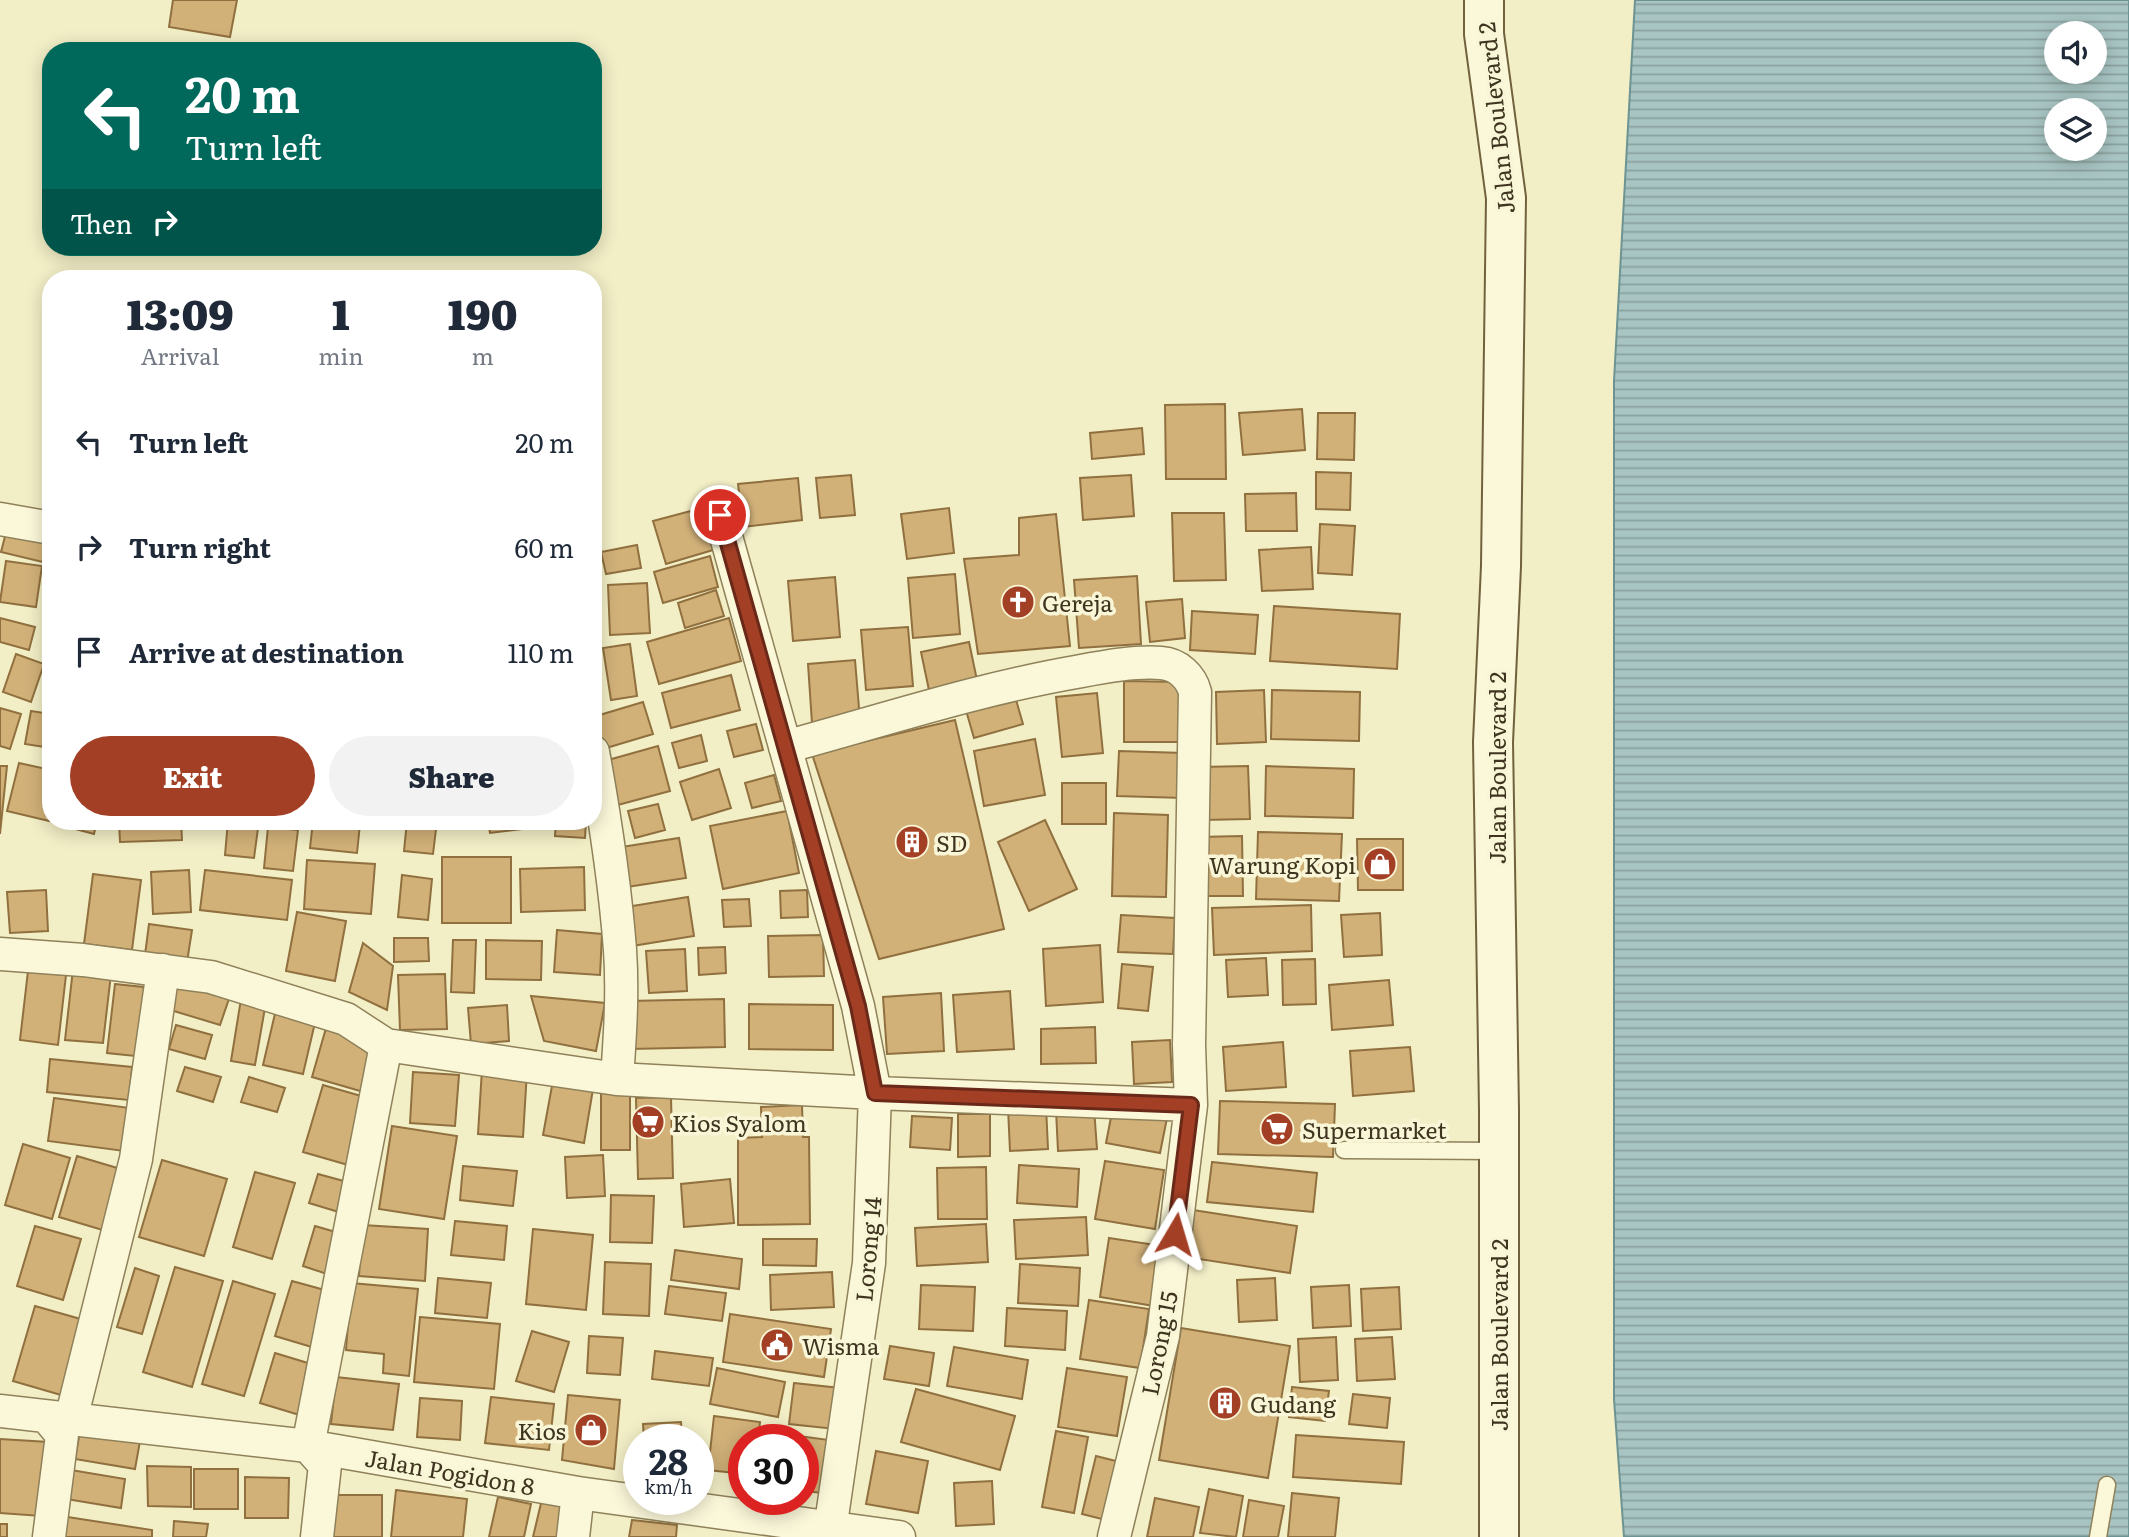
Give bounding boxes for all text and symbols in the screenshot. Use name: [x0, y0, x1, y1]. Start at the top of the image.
street label: Jalan Boulevard 2: [1468, 20, 1522, 216]
map controls: [2044, 21, 2107, 161]
button: sound: [2044, 21, 2107, 84]
text: 20 m: [185, 55, 300, 128]
icon: left: [70, 70, 161, 161]
button: layers: [2044, 98, 2107, 161]
text: Turn left: [185, 122, 322, 170]
text: Then: [70, 203, 132, 242]
icon: right: [146, 203, 184, 241]
text: 13:09: [126, 281, 234, 343]
text: 1: [332, 281, 350, 343]
text: 190: [448, 281, 518, 343]
text: Arrival: [141, 338, 219, 372]
text: min: [318, 338, 363, 372]
text: m: [472, 338, 494, 372]
text: Turn left: [129, 422, 248, 461]
text: 20 m: [515, 422, 574, 461]
icon: left: [70, 423, 108, 461]
pin: [690, 485, 750, 545]
icon: arrive: [701, 496, 739, 534]
text: Turn right: [129, 527, 271, 566]
text: 60 m: [515, 527, 574, 566]
icon: right: [70, 528, 108, 566]
church icon: Gereja: [999, 583, 1037, 621]
place label: Gereja: [1042, 585, 1113, 619]
text: Arrive at destination: [129, 632, 404, 671]
text: 110 m: [507, 632, 574, 671]
icon: arrive: [70, 633, 108, 671]
street label: Jalan Boulevard 2: [1479, 672, 1513, 864]
button: Exit: [70, 736, 315, 816]
button: Share: [329, 736, 574, 816]
building icon: SD: [893, 823, 931, 861]
place label: SD: [936, 825, 967, 859]
shop icon: Warung Kopi: [1361, 845, 1399, 883]
place label: Warung Kopi: [1209, 847, 1356, 881]
supermarket icon: Kios Syalom: [629, 1103, 667, 1141]
place label: Kios Syalom: [672, 1105, 807, 1139]
supermarket icon: Supermarket: [1258, 1110, 1296, 1148]
place label: Supermarket: [1302, 1112, 1447, 1146]
street label: Lorong 14: [845, 1195, 889, 1303]
position arrow: [1138, 1197, 1212, 1271]
street label: Jalan Boulevard 2: [1481, 1239, 1515, 1431]
street label: Lorong 15: [1131, 1288, 1185, 1398]
public building icon: Wisma: [758, 1326, 796, 1364]
place label: Wisma: [802, 1328, 880, 1362]
building icon: Gudang: [1206, 1384, 1244, 1422]
place label: Gudang: [1250, 1386, 1336, 1420]
shop icon: Kios: [572, 1411, 610, 1449]
place label: Kios: [517, 1413, 566, 1447]
speed limit sign: 30: [728, 1424, 819, 1515]
text: 28: [649, 1434, 688, 1486]
street label: Jalan Pogidon 8: [363, 1439, 537, 1503]
text: km/h: [645, 1473, 692, 1500]

